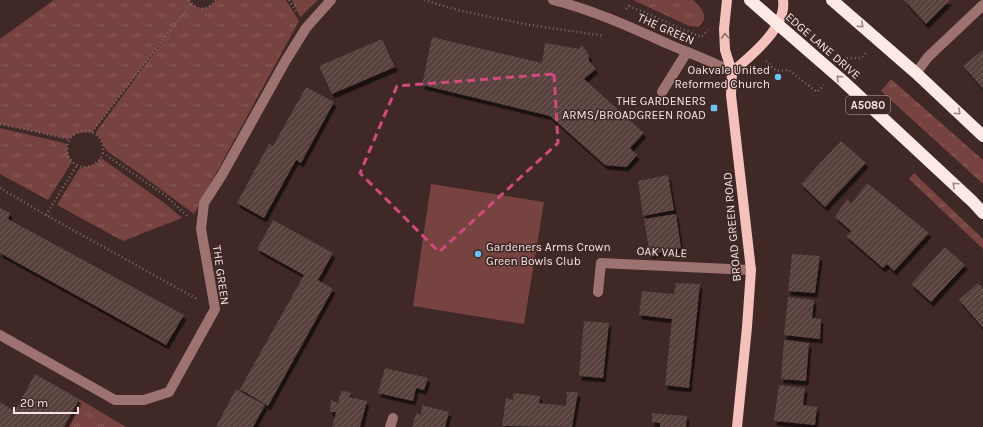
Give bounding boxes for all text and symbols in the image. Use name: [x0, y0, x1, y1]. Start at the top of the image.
street label: THE GREEN: [636, 10, 696, 48]
street label: EDGE LANE DRIVE: [783, 10, 863, 82]
one-way arrow: [857, 21, 864, 28]
one-way arrow: [720, 33, 729, 39]
place label: Oakvale United Reformed Church: [674, 63, 770, 91]
marker: Oakvale United Reformed Church: [773, 72, 783, 82]
one-way arrow: [836, 76, 844, 83]
place label: THE GARDENERS ARMS/BROADGREEN ROAD: [562, 94, 706, 122]
road number: A5080: [846, 96, 890, 114]
marker: THE GARDENERS ARMS/BROADGREEN ROAD: [709, 103, 719, 113]
one-way arrow: [953, 107, 961, 115]
street label: BROAD GREEN ROAD: [720, 172, 744, 282]
one-way arrow: [952, 183, 960, 190]
place label: Gardeners Arms Crown Green Bowls Club: [486, 240, 611, 268]
street label: THE GREEN: [210, 244, 232, 306]
street label: OAK VALE: [636, 244, 688, 260]
marker: Gardeners Arms Crown Green Bowls Club: [473, 249, 483, 259]
scale bar: [14, 389, 78, 415]
text: 20 m: [20, 396, 48, 410]

